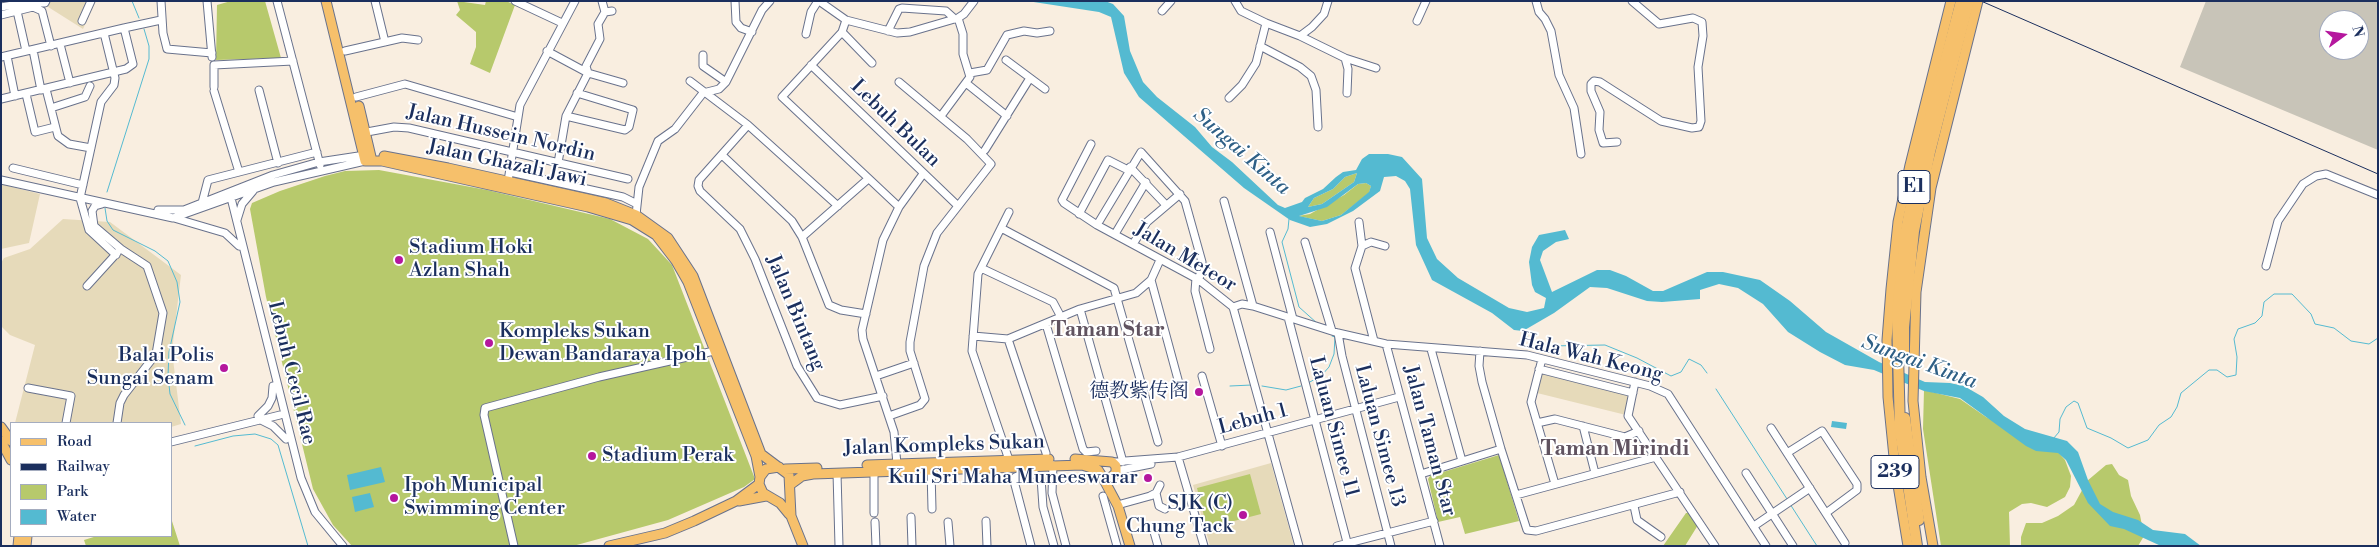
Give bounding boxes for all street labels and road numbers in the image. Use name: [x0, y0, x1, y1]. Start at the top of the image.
street label: Lebuh Bulan: [845, 75, 945, 173]
street label: Jalan Hussein Nordin: [404, 101, 598, 167]
street label: Jalan Ghazali Jawi: [425, 135, 589, 193]
road number: E1: [1898, 170, 1930, 203]
street label: Jalan Meteor: [1129, 218, 1241, 298]
street label: Jalan Bintang: [760, 252, 830, 374]
street label: Lebuh Cecil Rae: [262, 299, 320, 447]
street label: Hala Wah Keong: [1517, 329, 1665, 387]
street label: Laluan Simee 11: [1303, 354, 1363, 500]
street label: Laluan Simee 13: [1348, 362, 1410, 510]
street label: Jalan Taman Star: [1397, 363, 1461, 519]
street label: Lebuh 1: [1216, 399, 1290, 441]
street label: Jalan Kompleks Sukan: [843, 430, 1045, 462]
road number: 239: [1871, 456, 1919, 488]

